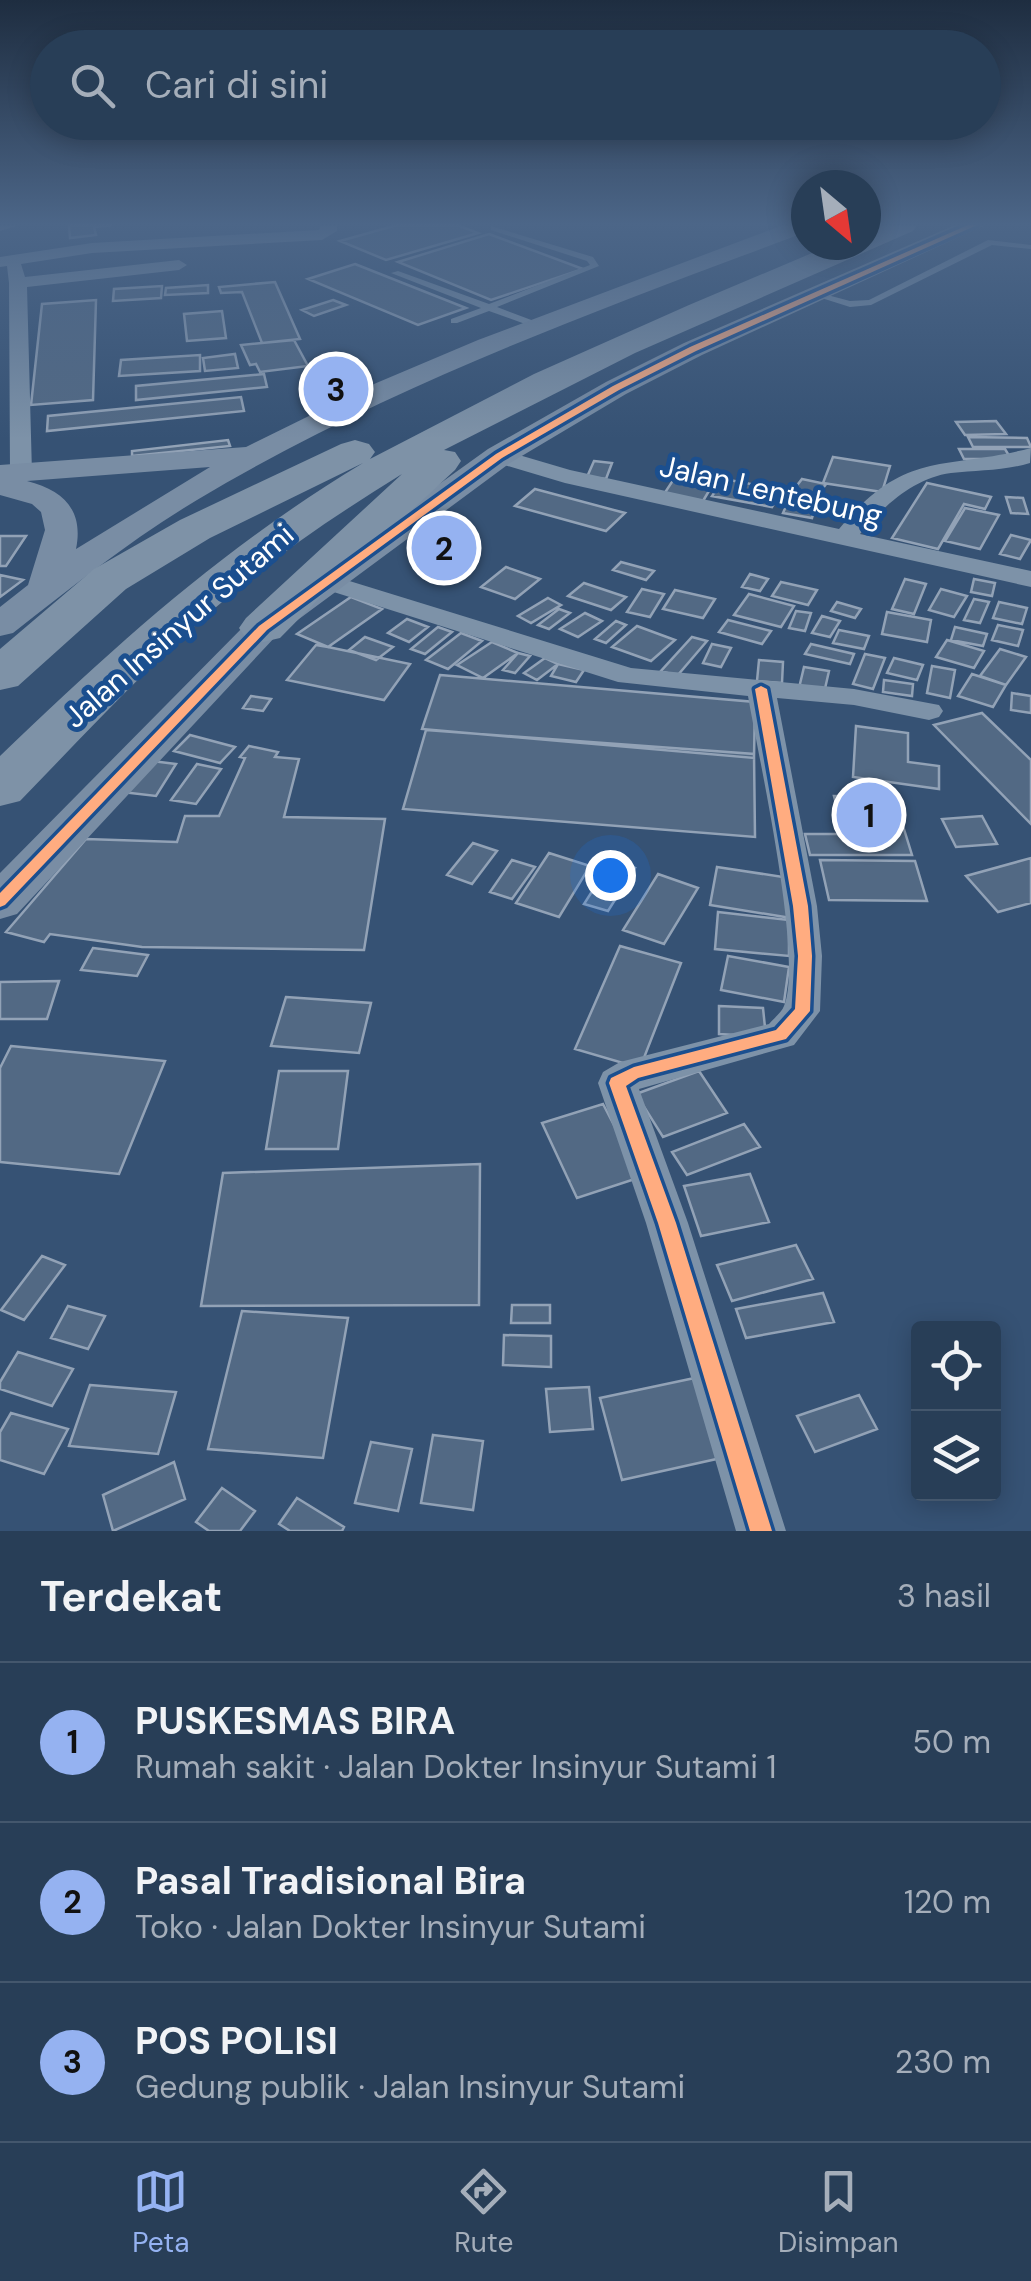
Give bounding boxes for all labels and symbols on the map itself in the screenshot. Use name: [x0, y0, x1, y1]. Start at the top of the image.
north arrow: [791, 170, 881, 260]
pin: 3: [304, 352, 368, 426]
street label: Jalan Lentebung: [656, 446, 886, 535]
pin: 2: [412, 510, 476, 586]
street label: Jalan Insinyur Sutami: [56, 515, 302, 736]
pin: 1: [836, 778, 902, 852]
your location: [585, 850, 636, 901]

